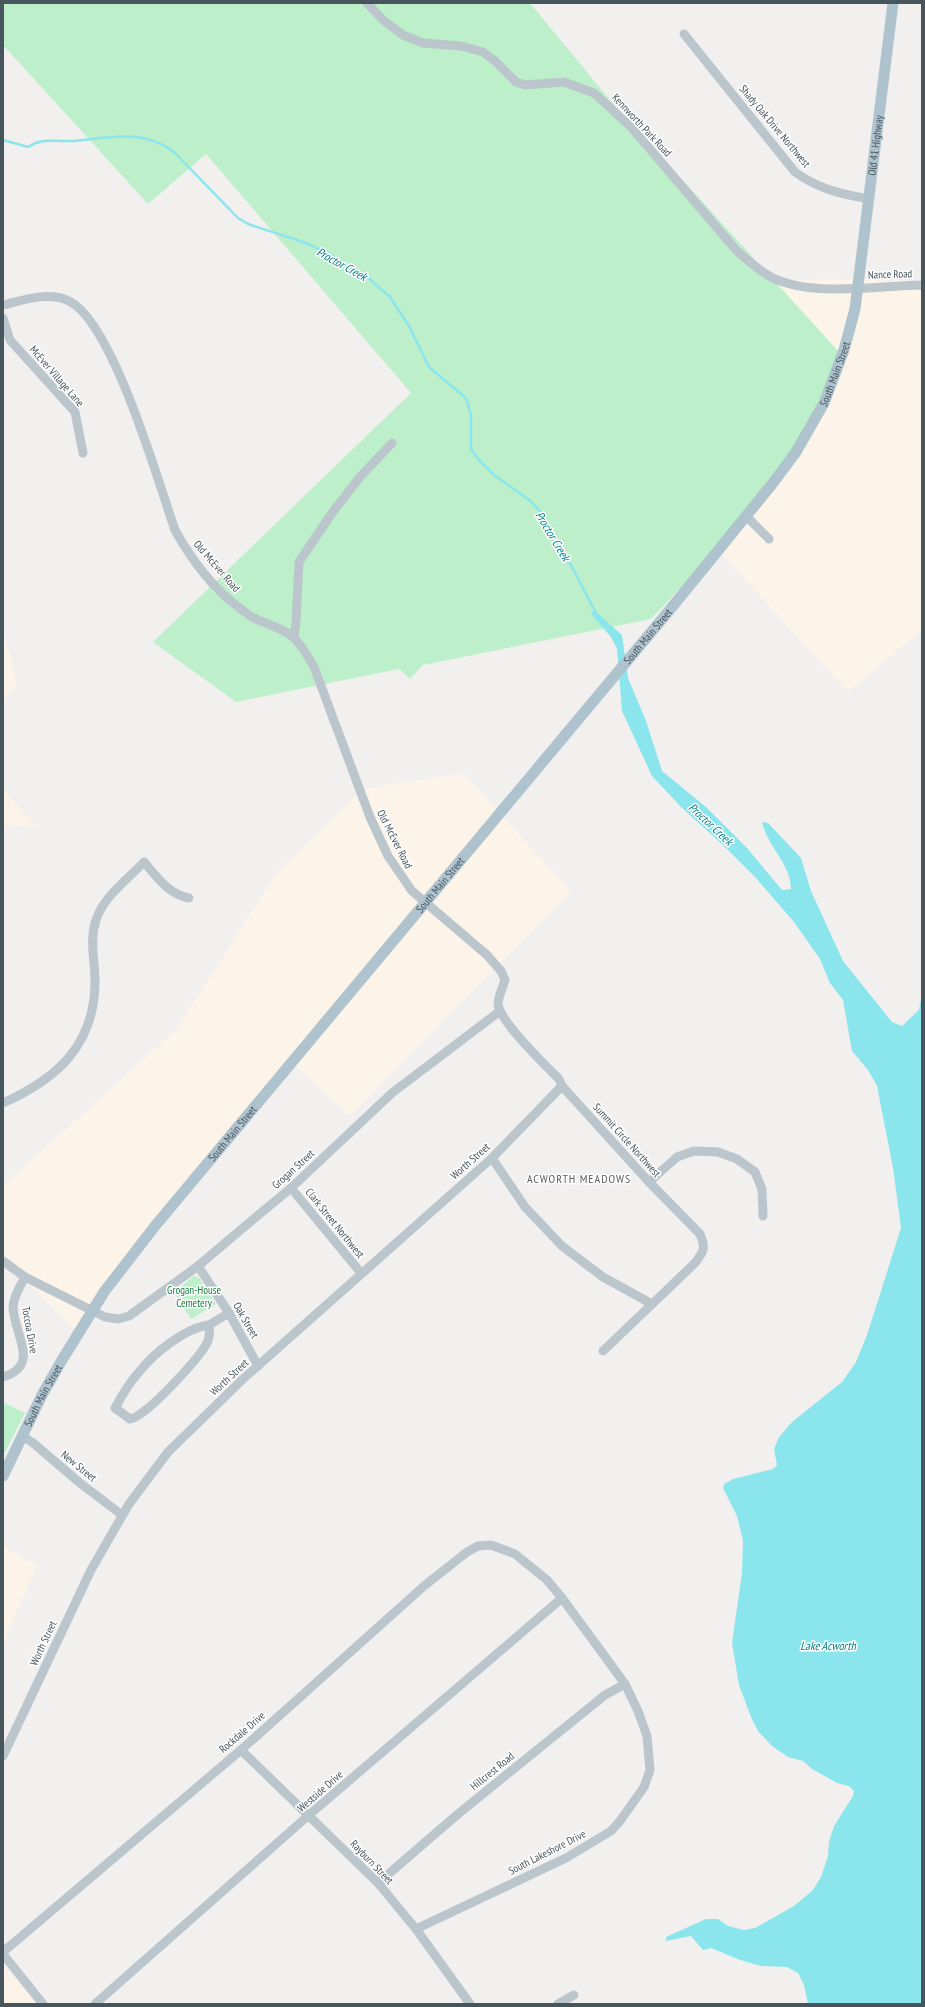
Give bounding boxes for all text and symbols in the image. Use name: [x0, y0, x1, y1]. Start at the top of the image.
street label: Shady Oak Drive Northwest: [736, 82, 814, 170]
street label: Kennworth Park Road: [609, 91, 675, 160]
street label: Old 41 Highway: [865, 113, 886, 176]
water label: Proctor Creek: [314, 244, 371, 285]
street label: Nance Road: [868, 266, 913, 282]
street label: South Main Street: [816, 340, 853, 409]
street label: McEver Village Lane: [27, 343, 88, 410]
water label: Proctor Creek: [532, 508, 574, 565]
street label: Old McEver Road: [191, 537, 244, 595]
street label: South Main Street: [620, 606, 675, 667]
water label: Proctor Creek: [686, 800, 737, 849]
street label: Old McEver Road: [374, 807, 416, 871]
street label: South Main Street: [413, 854, 467, 916]
street label: Summit Circle Northwest: [590, 1100, 664, 1180]
street label: South Main Street: [205, 1103, 259, 1164]
street label: Worth Street: [447, 1140, 493, 1182]
street label: Grogan Street: [269, 1146, 317, 1192]
district label: ACWORTH MEADOWS: [527, 1171, 631, 1186]
street label: Clark Street Northwest: [303, 1185, 367, 1261]
park label: Grogan-House Cemetery: [167, 1283, 221, 1310]
street label: Oak Street: [230, 1299, 262, 1341]
street label: Toccoa Drive: [19, 1305, 41, 1355]
street label: Worth Street: [207, 1356, 251, 1398]
street label: South Main Street: [21, 1362, 65, 1429]
street label: New Street: [58, 1447, 100, 1485]
street label: Worth Street: [27, 1618, 59, 1668]
water label: Lake Acworth: [800, 1638, 856, 1653]
street label: Rockdale Drive: [216, 1708, 268, 1756]
street label: Hillcrest Road: [467, 1749, 517, 1793]
street label: Westside Drive: [294, 1767, 346, 1815]
street label: South Lakeshore Drive: [506, 1826, 589, 1878]
street label: Rayburn Street: [347, 1837, 397, 1887]

